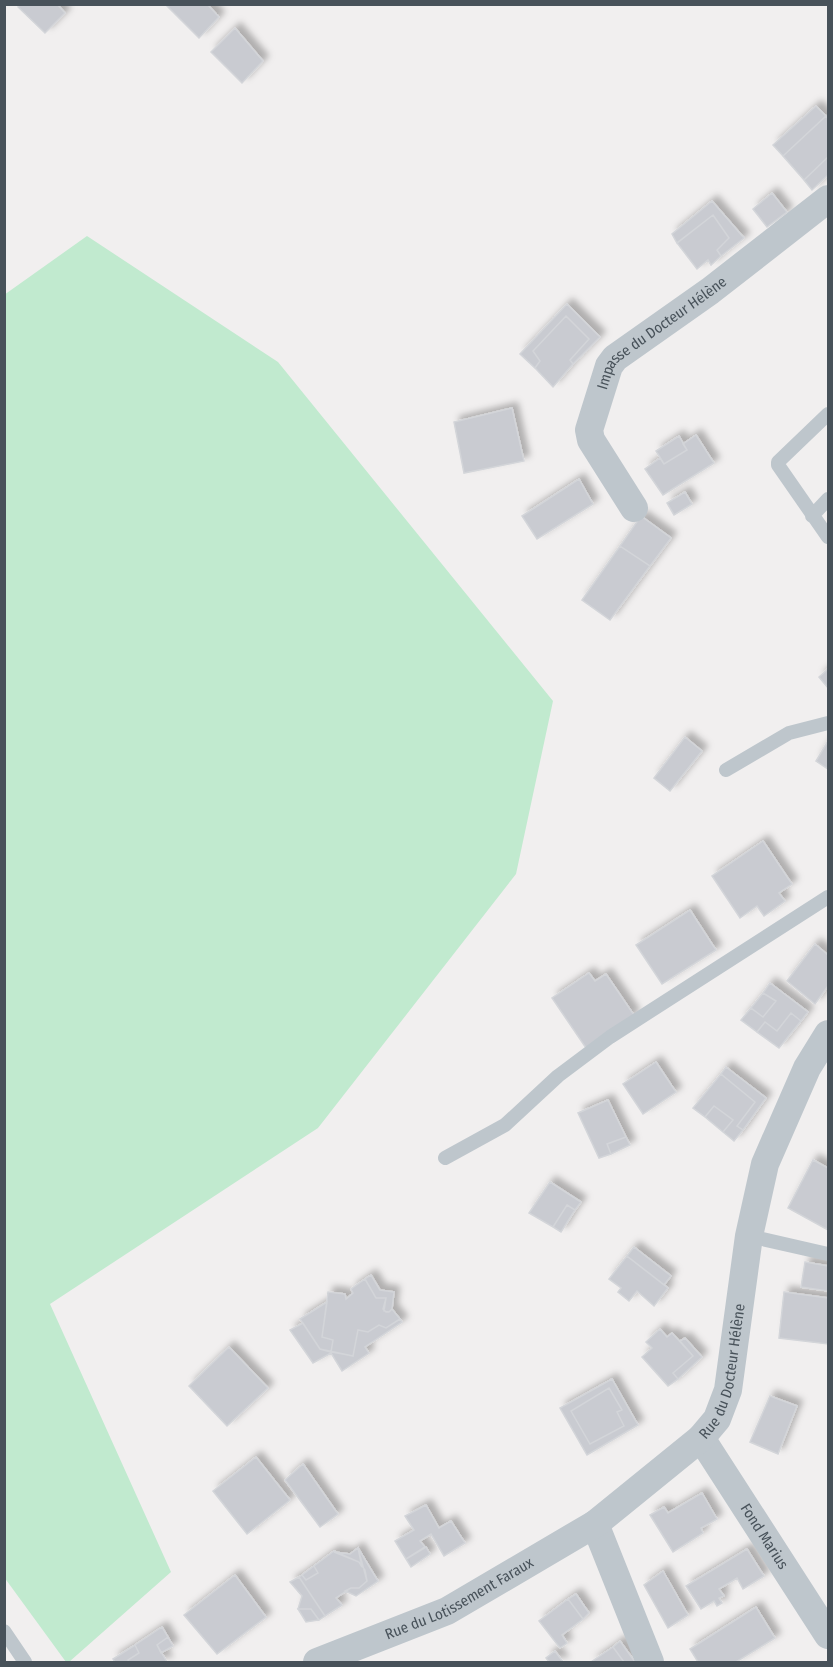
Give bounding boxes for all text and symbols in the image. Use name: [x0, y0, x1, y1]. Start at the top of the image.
street label: Impasse du Docteur Hélène: [593, 273, 730, 392]
street label: Rue du Docteur Hélène: [695, 1303, 749, 1443]
street label: Fond Marius: [737, 1500, 792, 1573]
street label: Rue du Lotissement Faraux: [382, 1553, 537, 1643]

